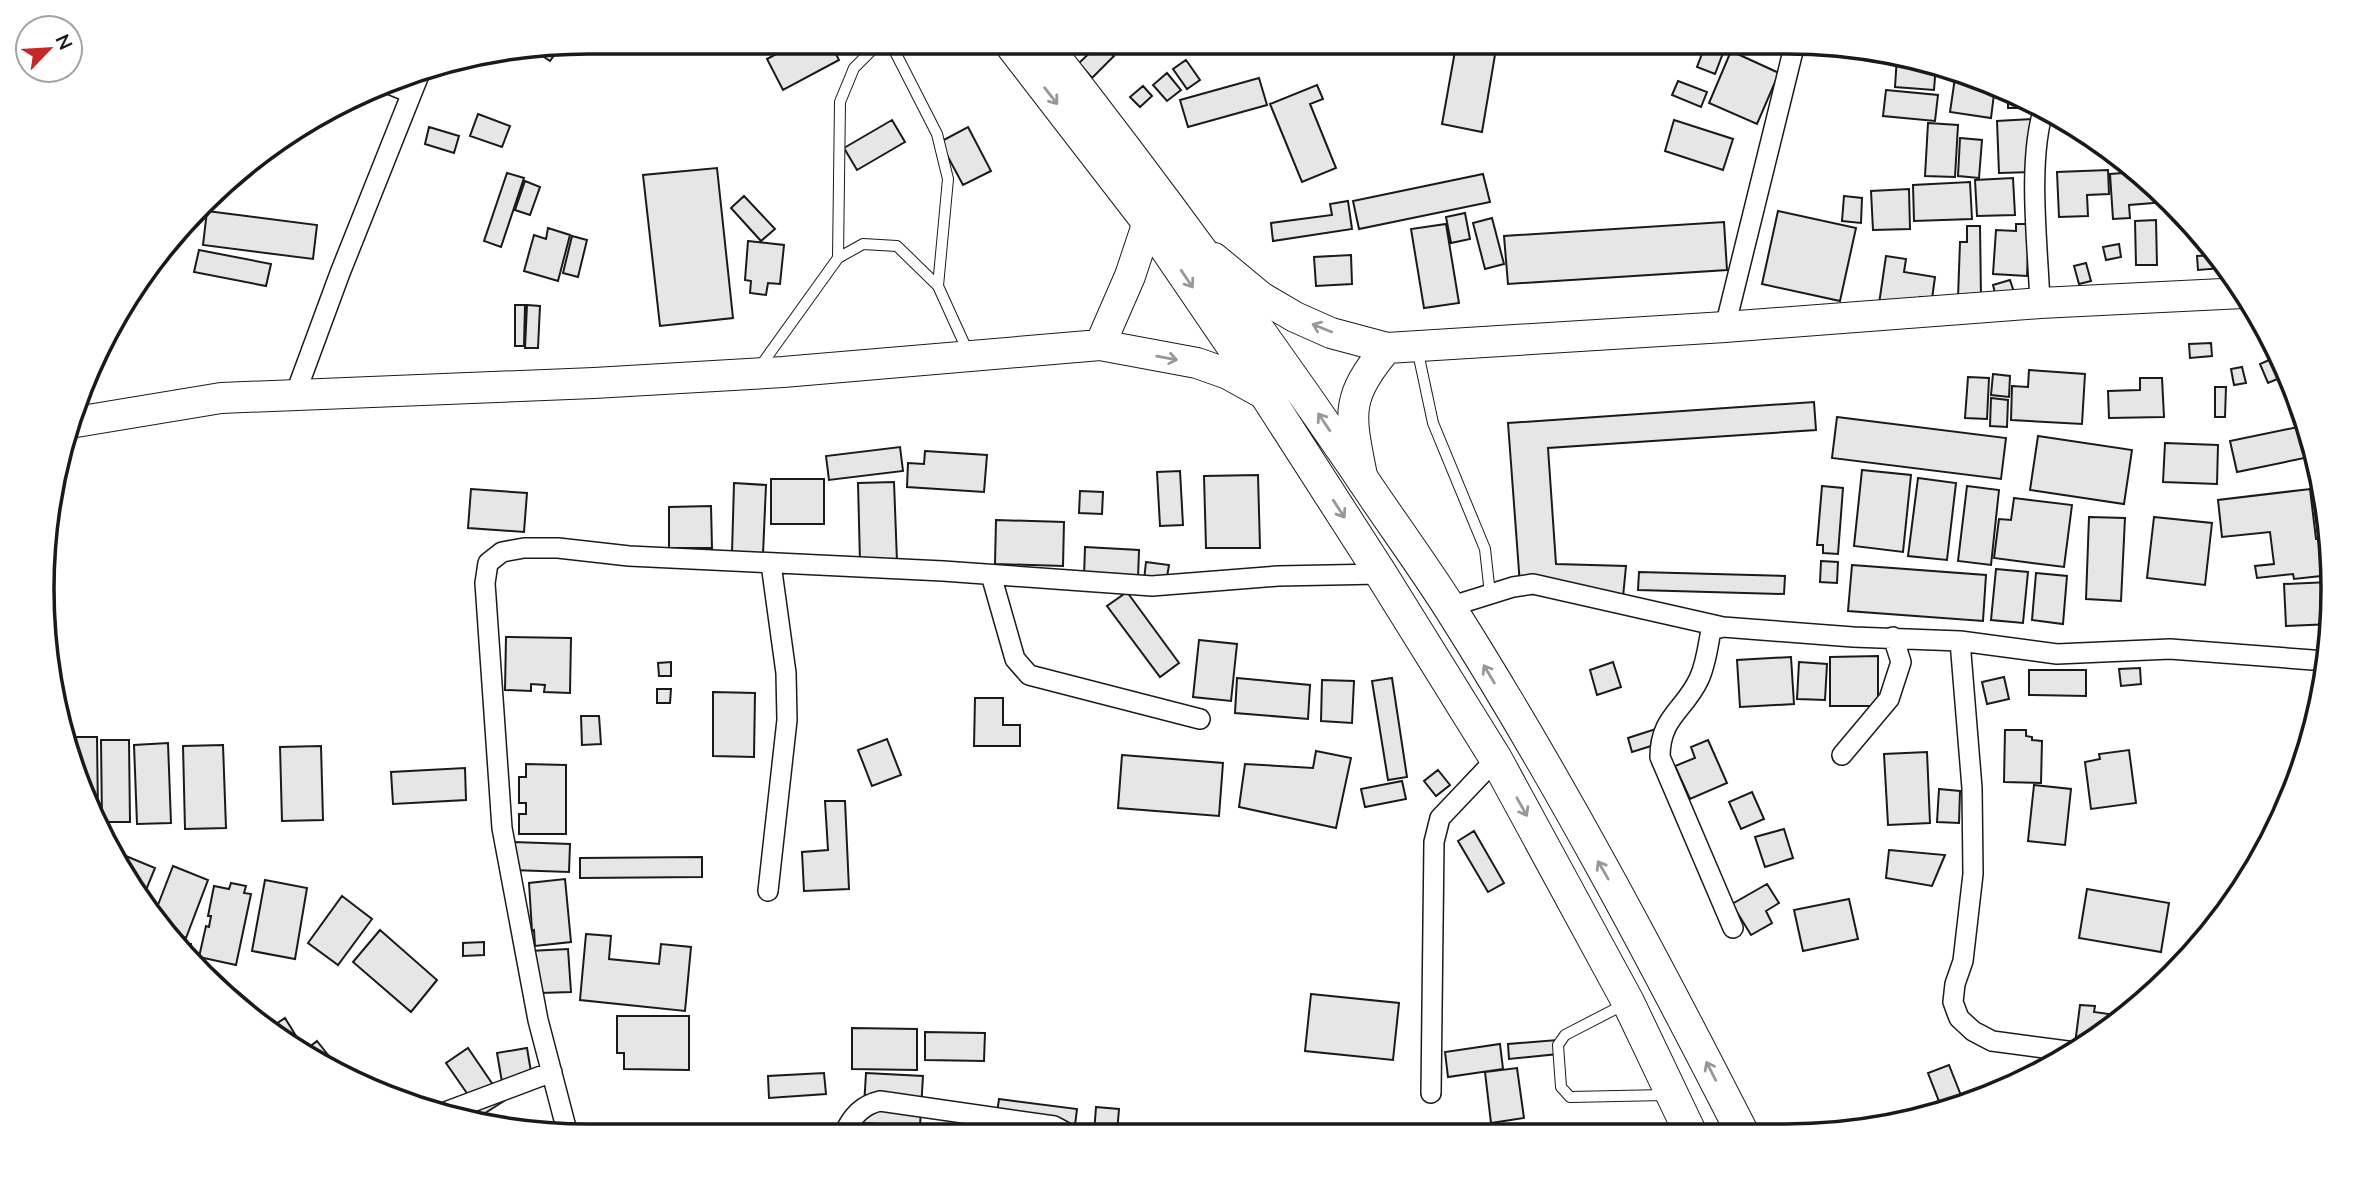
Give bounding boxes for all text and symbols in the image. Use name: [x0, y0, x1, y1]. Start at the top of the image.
north arrow: [14, 14, 84, 84]
text: N: [50, 30, 78, 53]
one-way arrow: [1043, 87, 1058, 105]
one-way arrow: [1180, 268, 1194, 288]
one-way arrow: [1311, 321, 1333, 334]
one-way arrow: [1155, 352, 1178, 365]
one-way arrow: [1316, 413, 1330, 433]
one-way arrow: [1332, 499, 1347, 518]
one-way arrow: [1482, 664, 1496, 684]
one-way arrow: [1515, 797, 1529, 817]
one-way arrow: [1596, 861, 1610, 881]
one-way arrow: [1703, 1061, 1717, 1082]

